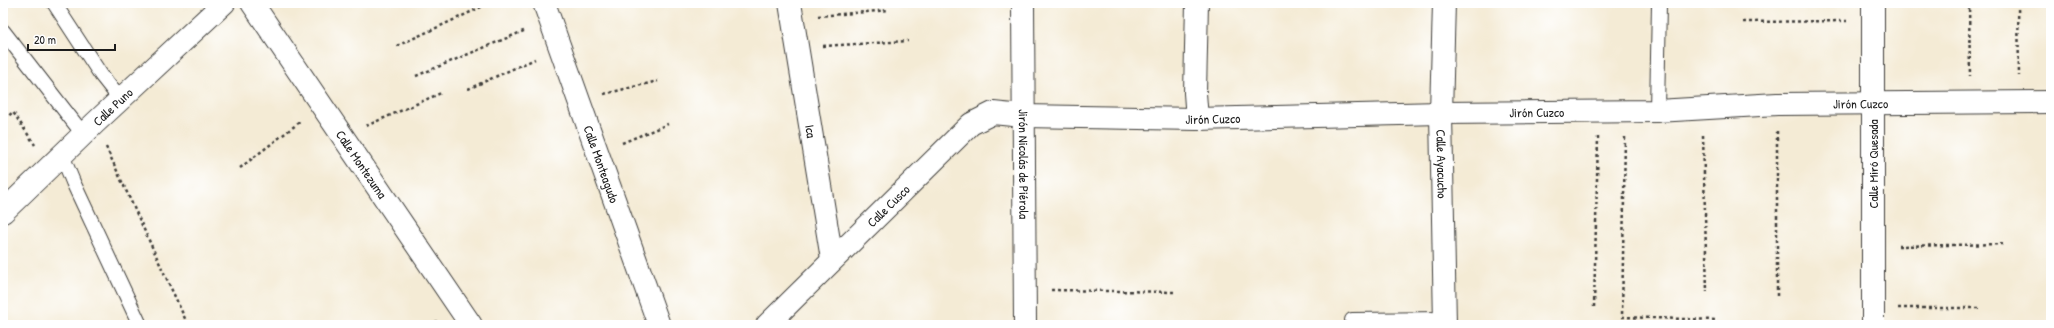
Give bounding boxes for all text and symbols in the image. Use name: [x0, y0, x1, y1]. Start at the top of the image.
scale bar: [28, 26, 115, 52]
text: 20 m: [34, 31, 56, 48]
street label: Calle Puno: [89, 84, 137, 130]
street label: Jirón Cuzco: [1833, 94, 1888, 113]
street label: Jirón Cuzco: [1509, 103, 1564, 121]
street label: Jirón Nicolás de Piérola: [1015, 109, 1033, 219]
street label: Jirón Cuzco: [1185, 109, 1241, 128]
street label: Calle Miró Quesada: [1864, 119, 1882, 209]
street label: Calle Monteagudo: [579, 123, 624, 205]
street label: Ica: [801, 123, 821, 139]
street label: Calle Montezuma: [332, 126, 391, 202]
street label: Calle Ayacucho: [1432, 129, 1452, 199]
street label: Calle Cusco: [863, 180, 914, 231]

